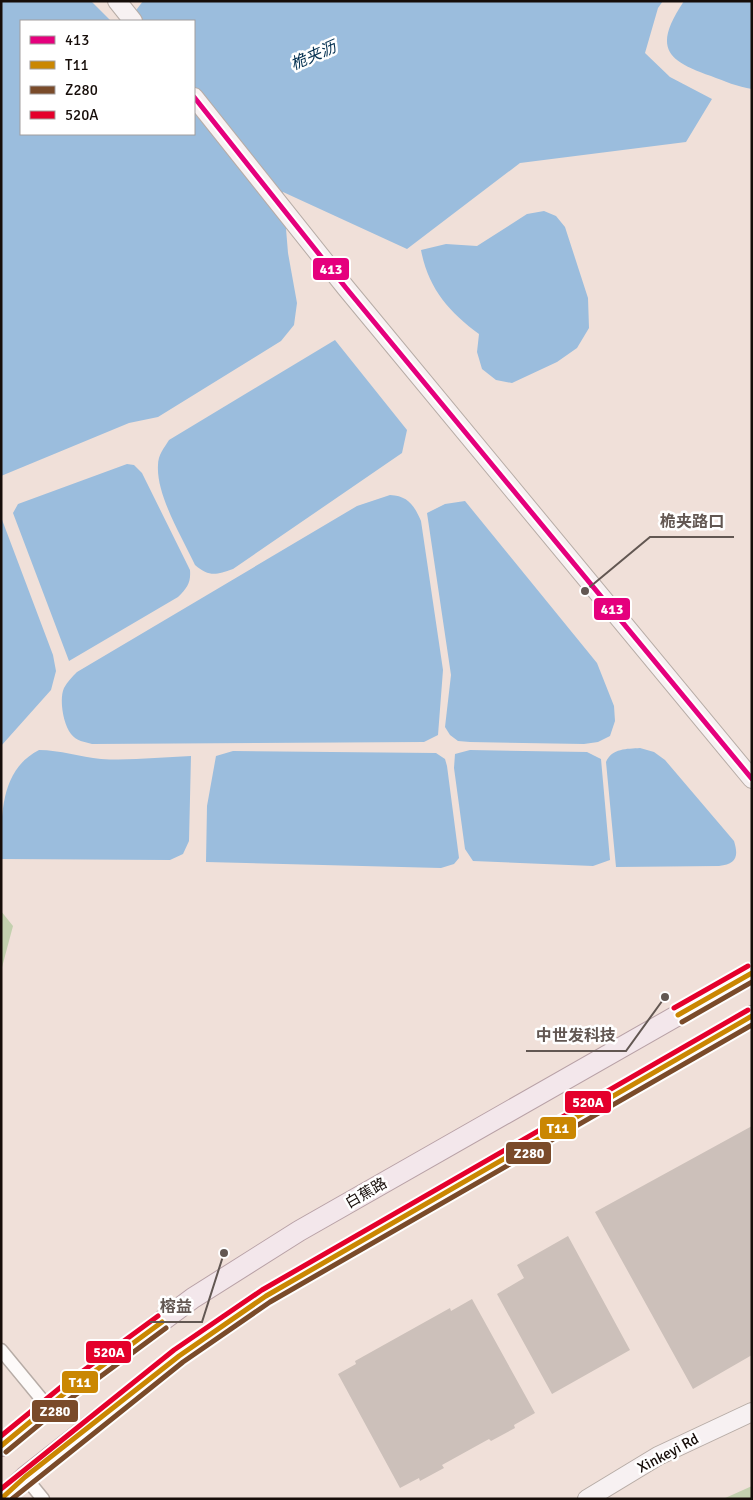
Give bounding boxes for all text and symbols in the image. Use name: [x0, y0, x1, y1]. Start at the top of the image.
legend: [20, 20, 195, 135]
text: 413: [65, 31, 89, 49]
water label: 桅夹沥: [287, 36, 342, 75]
text: T11: [65, 56, 89, 74]
text: Z280: [65, 81, 98, 99]
text: 520A: [65, 106, 98, 124]
line badge: 413: [312, 257, 350, 281]
text: 413: [320, 261, 342, 278]
callout: 桅夹路口: [650, 506, 734, 537]
text: 桅夹路口: [660, 512, 724, 532]
line badge: 413: [593, 597, 631, 621]
text: 413: [601, 601, 623, 618]
callout: 中世发科技: [526, 1020, 626, 1051]
text: 中世发科技: [536, 1026, 616, 1046]
line badge: 520A: [564, 1090, 612, 1114]
text: 520A: [572, 1094, 604, 1111]
line badge: T11: [539, 1116, 577, 1140]
text: T11: [547, 1120, 570, 1137]
line badge: Z280: [505, 1141, 552, 1165]
text: Z280: [514, 1145, 545, 1162]
street label: 白蕉路: [342, 1174, 390, 1212]
callout: 榕益: [150, 1291, 202, 1322]
text: 榕益: [160, 1297, 192, 1317]
line badge: 520A: [85, 1340, 132, 1364]
text: 520A: [93, 1344, 125, 1361]
line badge: T11: [61, 1370, 99, 1394]
text: T11: [69, 1374, 92, 1391]
line badge: Z280: [31, 1399, 79, 1423]
text: Z280: [40, 1403, 71, 1420]
street label: Xinkeyi Rd: [634, 1429, 702, 1477]

